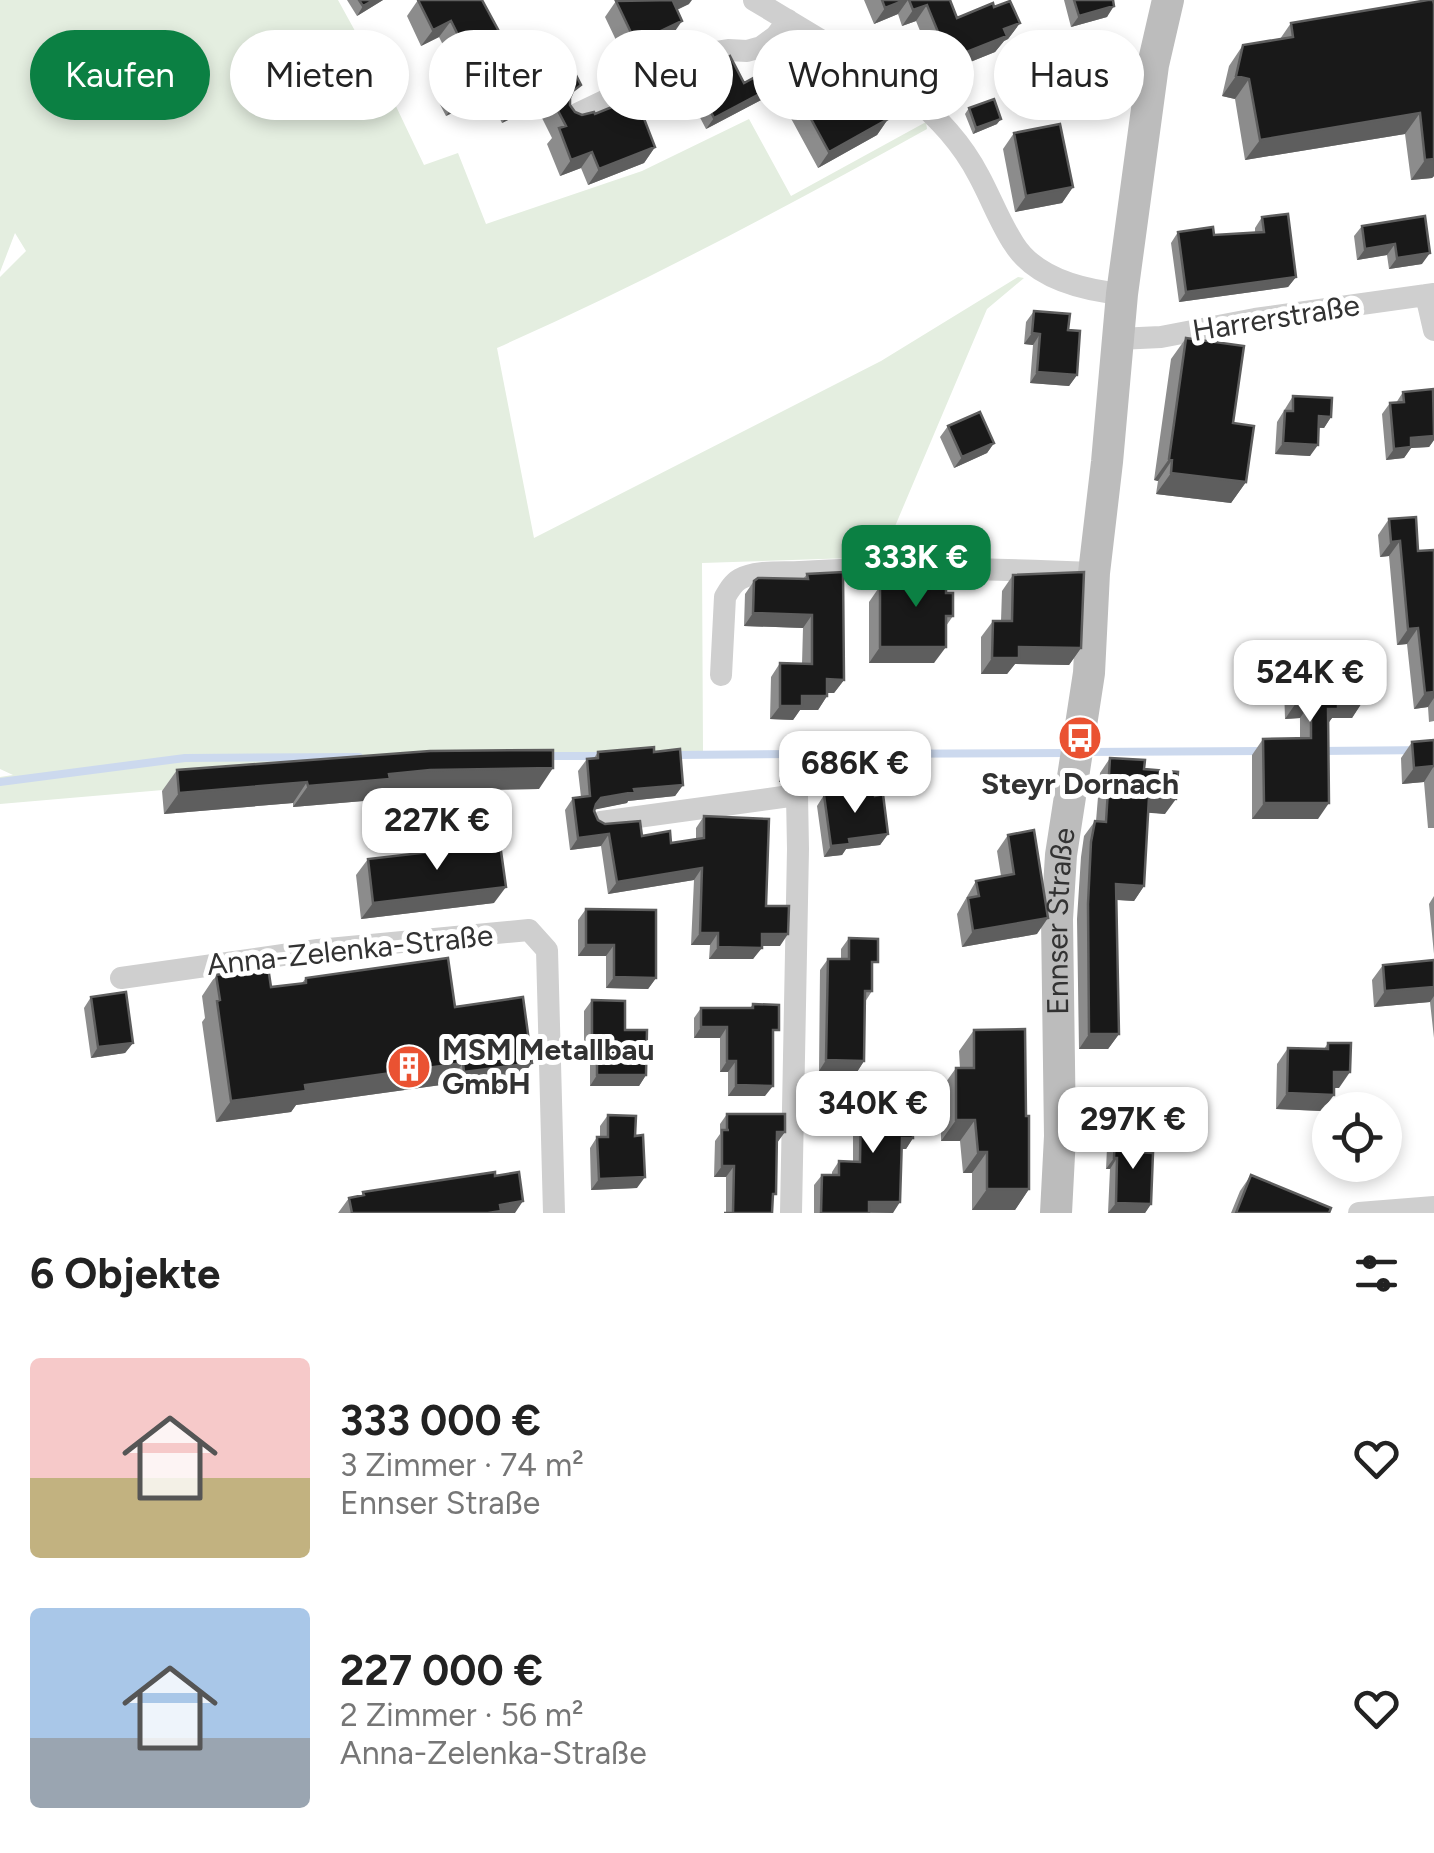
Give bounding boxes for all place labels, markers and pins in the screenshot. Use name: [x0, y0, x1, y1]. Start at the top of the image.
pin: 333K €: [835, 525, 997, 610]
pin: 524K €: [1229, 640, 1391, 725]
bus stop icon: Steyr Dornach: [1057, 715, 1103, 761]
pin: 686K €: [774, 731, 936, 816]
place label: Steyr Dornach: [981, 765, 1179, 802]
pin: 227K €: [356, 788, 518, 873]
place label: MSM Metallbau GmbH: [442, 1031, 655, 1102]
building icon: MSM Metallbau GmbH: [386, 1044, 432, 1090]
pin: 340K €: [792, 1071, 954, 1156]
pin: 297K €: [1052, 1087, 1214, 1172]

